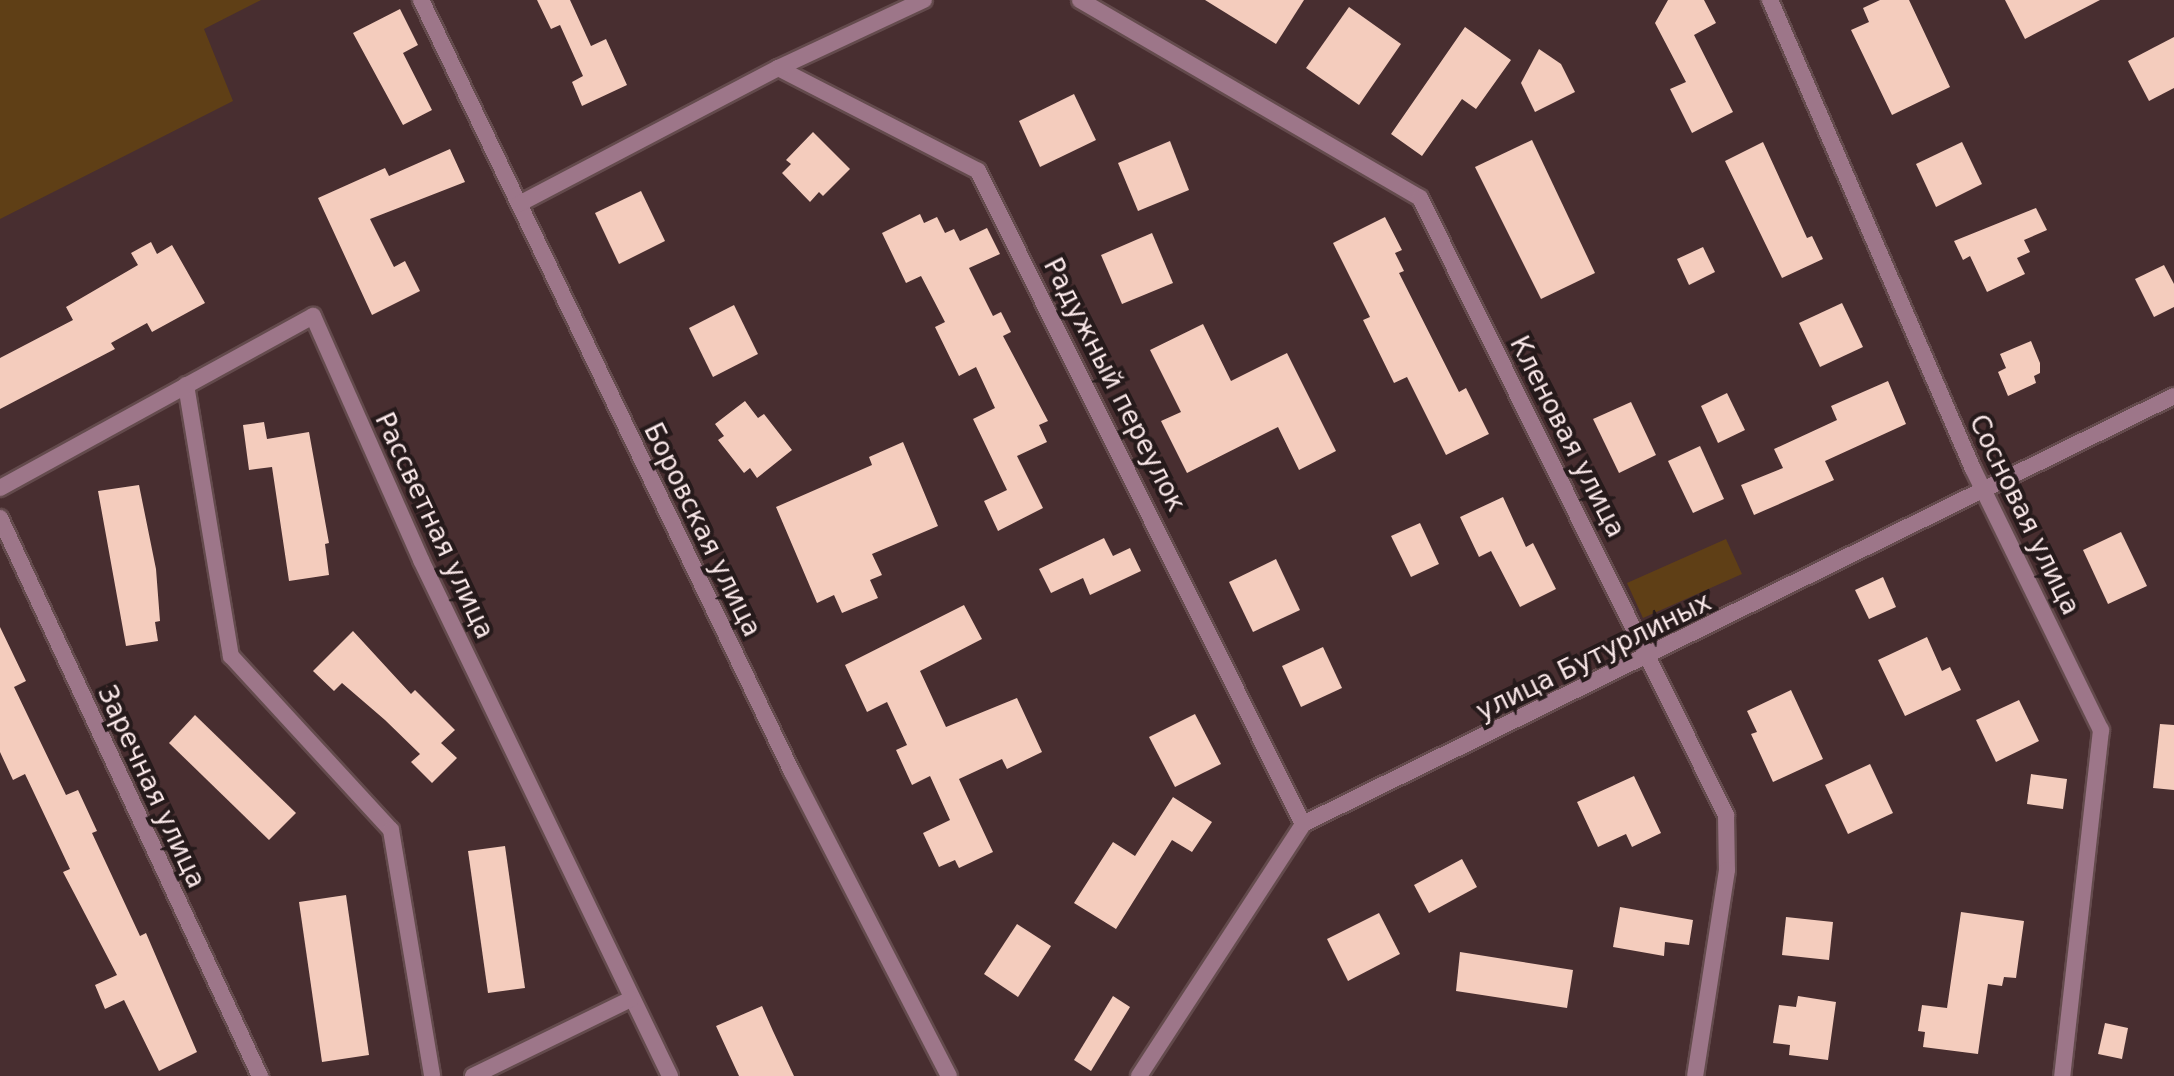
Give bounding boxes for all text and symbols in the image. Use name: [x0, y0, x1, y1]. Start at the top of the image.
street label: Радужный переулок: [1036, 253, 1192, 517]
street label: Кленовая улица: [1503, 331, 1631, 543]
street label: Рассветная улица: [368, 408, 500, 644]
street label: Сосновая улица: [1962, 410, 2086, 620]
street label: Боровская улица: [637, 418, 767, 642]
street label: улица Бутурлиных: [1471, 587, 1717, 727]
street label: Заречная улица: [90, 681, 212, 893]

